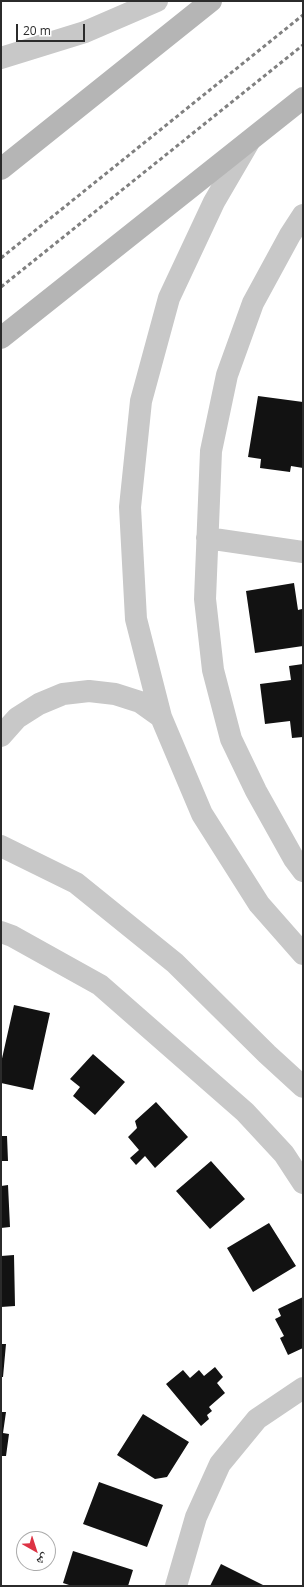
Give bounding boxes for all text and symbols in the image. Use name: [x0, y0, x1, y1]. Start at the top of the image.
scale bar: [18, 16, 87, 42]
text: 20 m: [23, 22, 51, 39]
north arrow: [16, 1531, 56, 1571]
text: ش: [34, 1550, 52, 1569]

